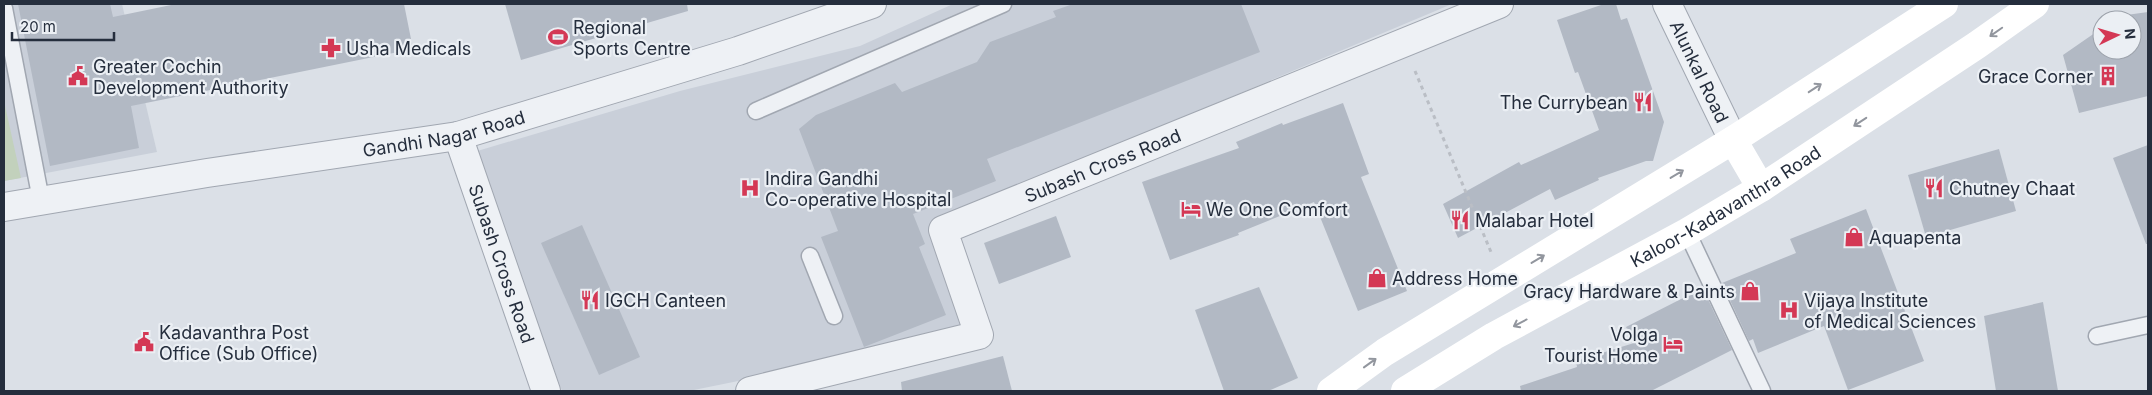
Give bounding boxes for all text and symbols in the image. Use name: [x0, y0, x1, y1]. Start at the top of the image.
scale bar: [12, 10, 115, 42]
north arrow: [2092, 10, 2142, 60]
text: 20 m: [20, 17, 56, 36]
place label: Regional Sports Centre: [573, 17, 691, 59]
street label: Alunkal Road: [1666, 17, 1733, 126]
sports icon: Regional Sports Centre: [547, 26, 569, 48]
one-way arrow: [1989, 27, 2003, 37]
text: N: [2122, 28, 2139, 40]
pharmacy icon: Usha Medicals: [320, 37, 342, 59]
place label: Usha Medicals: [346, 38, 471, 59]
place label: Greater Cochin Development Authority: [93, 56, 289, 98]
public building icon: Greater Cochin Development Authority: [67, 65, 89, 87]
building icon: Grace Corner: [2097, 65, 2119, 87]
place label: Grace Corner: [1978, 66, 2093, 87]
one-way arrow: [1807, 82, 1821, 92]
restaurant icon: The Currybean: [1632, 91, 1654, 113]
place label: The Currybean: [1500, 92, 1628, 113]
street label: Gandhi Nagar Road: [361, 106, 527, 160]
one-way arrow: [1854, 117, 1868, 127]
street label: Subash Cross Road: [1021, 124, 1184, 206]
street label: Kaloor-Kadavanthra Road: [1627, 141, 1824, 271]
place label: Indira Gandhi Co-operative Hospital: [765, 168, 951, 210]
one-way arrow: [1670, 169, 1684, 179]
hospital icon: Indira Gandhi Co-operative Hospital: [739, 177, 761, 199]
restaurant icon: Chutney Chaat: [1923, 177, 1945, 199]
place label: Chutney Chaat: [1949, 178, 2075, 199]
street label: Subash Cross Road: [465, 181, 539, 346]
hotel icon: We One Comfort: [1180, 198, 1202, 220]
place label: We One Comfort: [1206, 199, 1348, 220]
restaurant icon: Malabar Hotel: [1449, 209, 1471, 231]
place label: Malabar Hotel: [1475, 210, 1594, 231]
shop icon: Aquapenta: [1843, 226, 1865, 248]
place label: Aquapenta: [1869, 227, 1961, 248]
one-way arrow: [1531, 254, 1545, 264]
shop icon: Address Home: [1366, 267, 1388, 289]
place label: Address Home: [1392, 268, 1518, 289]
shop icon: Gracy Hardware & Paints: [1739, 280, 1761, 302]
place label: Gracy Hardware & Paints: [1523, 281, 1735, 302]
restaurant icon: IGCH Canteen: [579, 289, 601, 311]
place label: IGCH Canteen: [605, 290, 726, 311]
place label: Vijaya Institute of Medical Sciences: [1804, 290, 1976, 332]
hospital icon: Vijaya Institute of Medical Sciences: [1778, 299, 1800, 321]
one-way arrow: [1513, 318, 1527, 328]
place label: Kadavanthra Post Office (Sub Office): [159, 322, 318, 364]
place label: Volga Tourist Home: [1544, 324, 1658, 366]
public building icon: Kadavanthra Post Office (Sub Office): [133, 331, 155, 353]
hotel icon: Volga Tourist Home: [1662, 333, 1684, 355]
one-way arrow: [1363, 358, 1377, 368]

